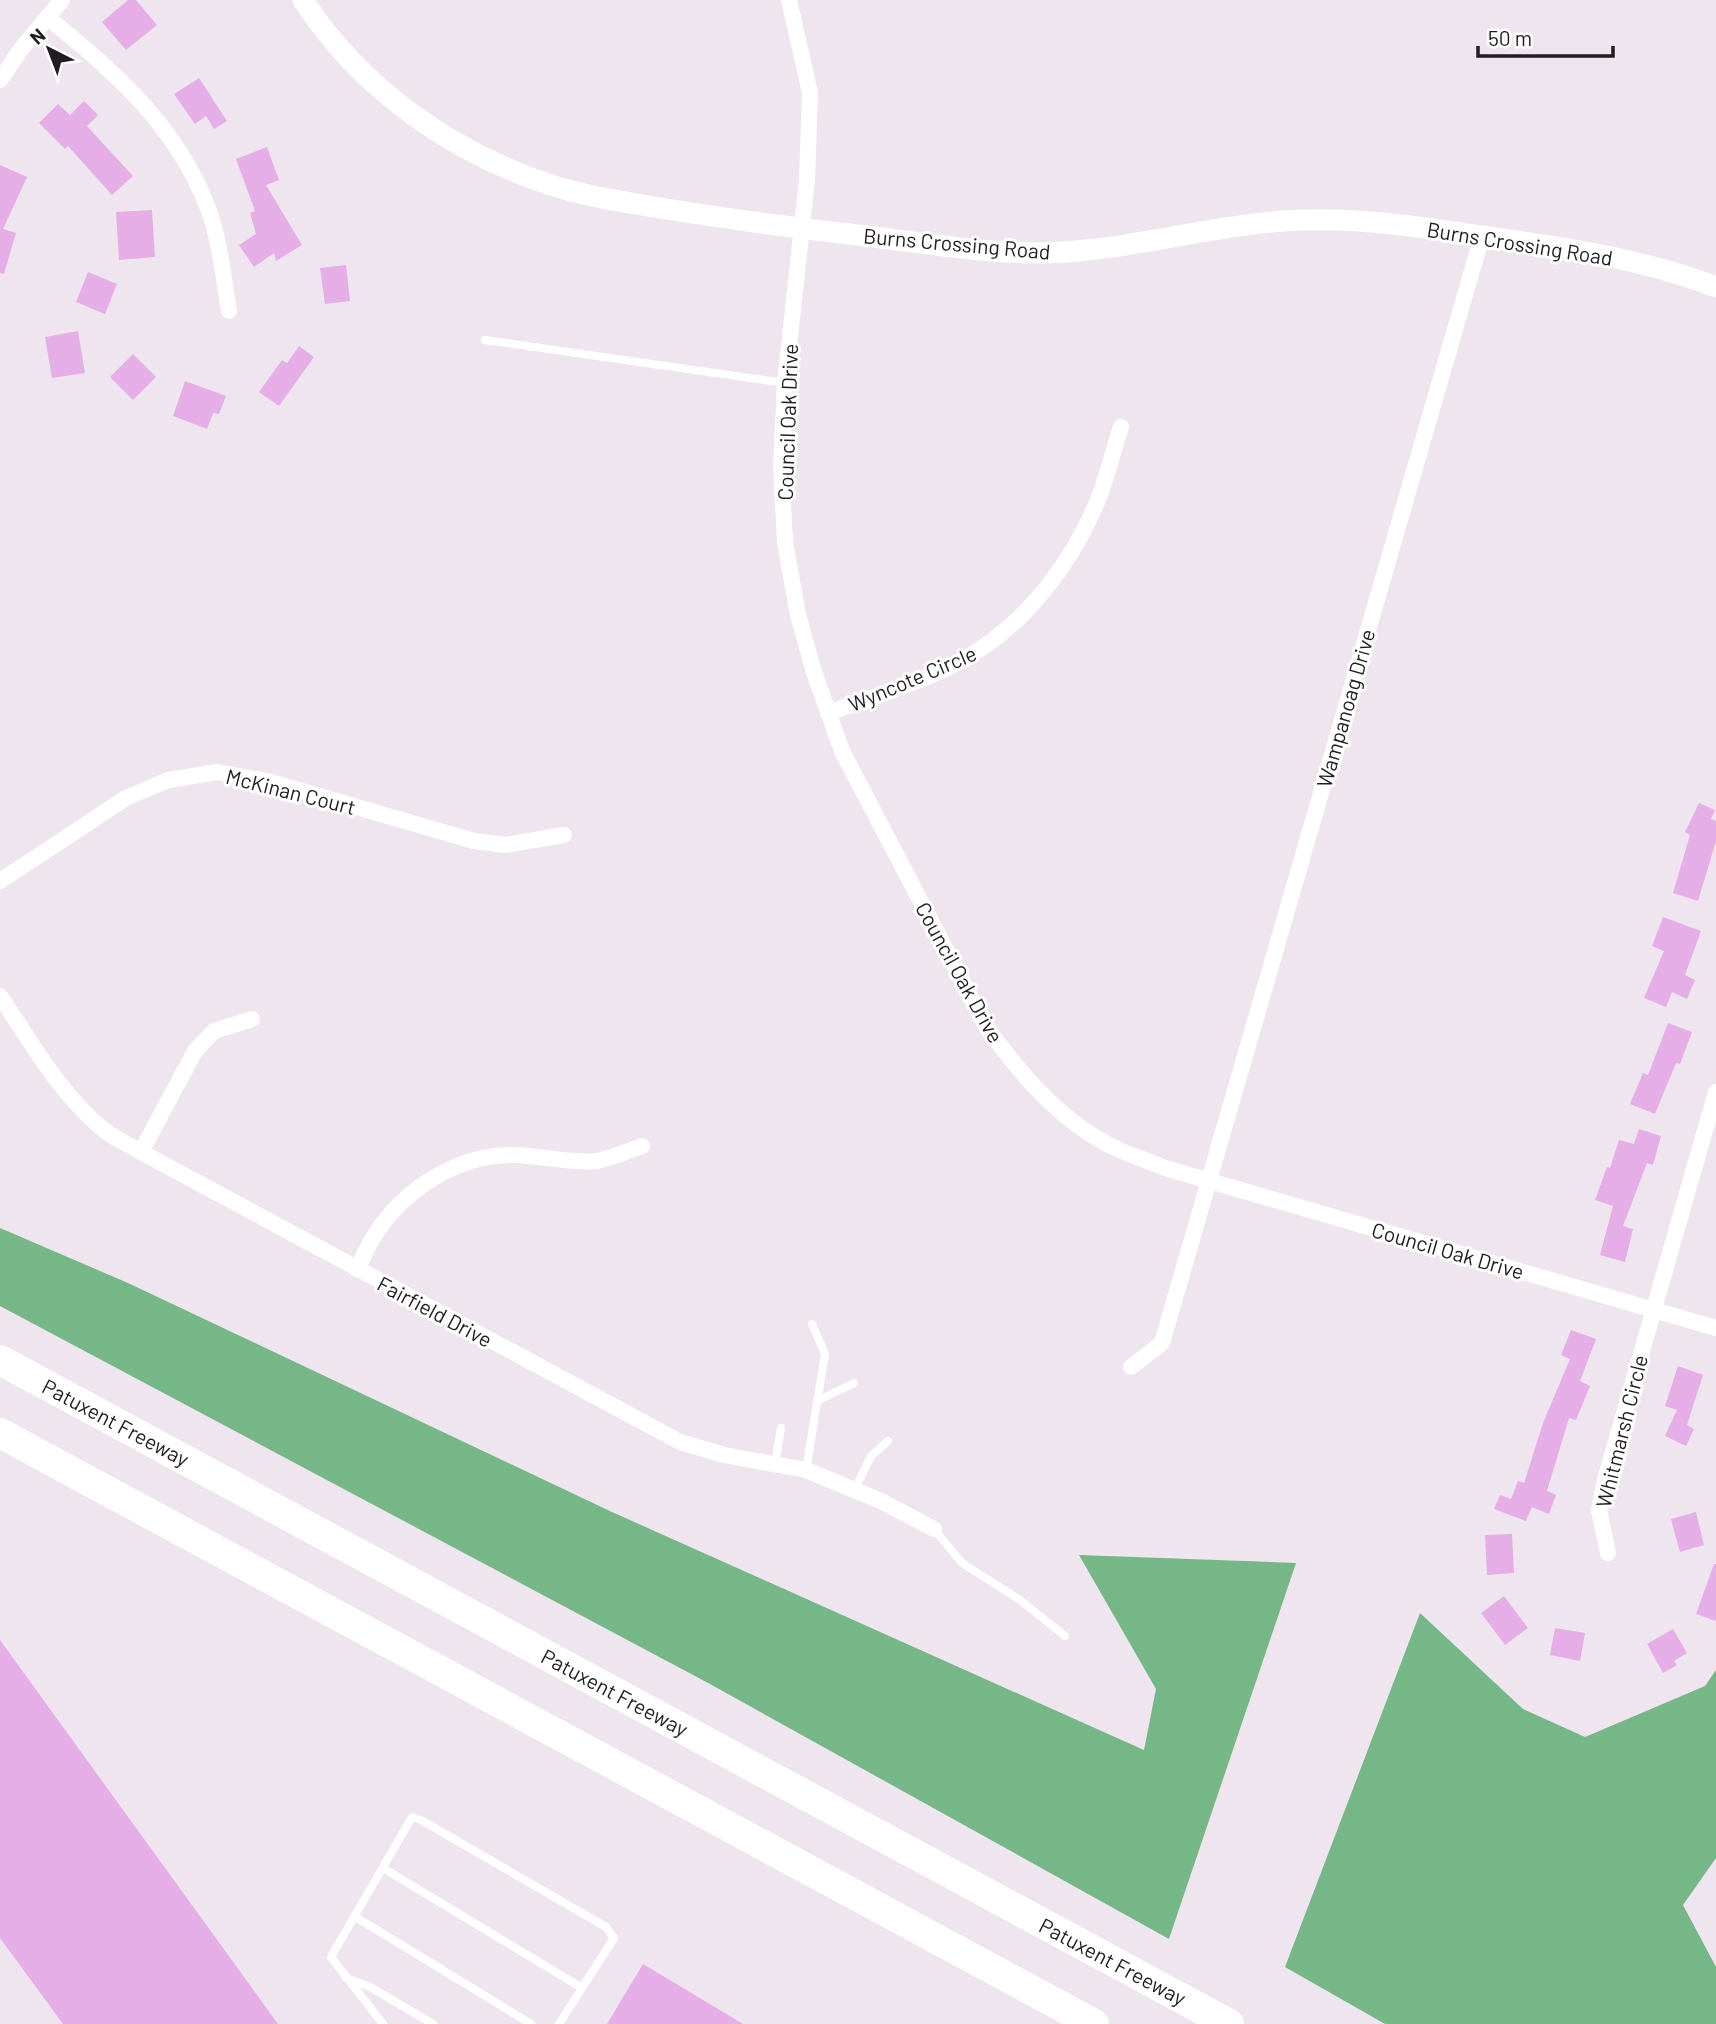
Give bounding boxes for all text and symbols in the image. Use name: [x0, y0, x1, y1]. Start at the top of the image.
north arrow: [14, 14, 84, 84]
scale bar: [1478, 14, 1613, 58]
text: N: [25, 23, 50, 49]
text: 50 m: [1488, 25, 1532, 50]
street label: Burns Crossing Road: [1425, 216, 1615, 270]
street label: Burns Crossing Road: [862, 222, 1052, 264]
street label: Council Oak Drive: [772, 343, 802, 501]
street label: Wampanoag Drive: [1310, 626, 1380, 790]
street label: Wyncote Circle: [844, 640, 980, 716]
street label: McKinan Court: [224, 763, 358, 819]
street label: Council Oak Drive: [911, 897, 1009, 1047]
street label: Council Oak Drive: [1369, 1216, 1527, 1284]
street label: Fairfield Drive: [373, 1270, 497, 1352]
street label: Whitmarsh Circle: [1590, 1352, 1652, 1510]
street label: Patuxent Freeway: [38, 1373, 194, 1471]
street label: Patuxent Freeway: [537, 1643, 693, 1741]
street label: Patuxent Freeway: [1035, 1912, 1191, 2010]

